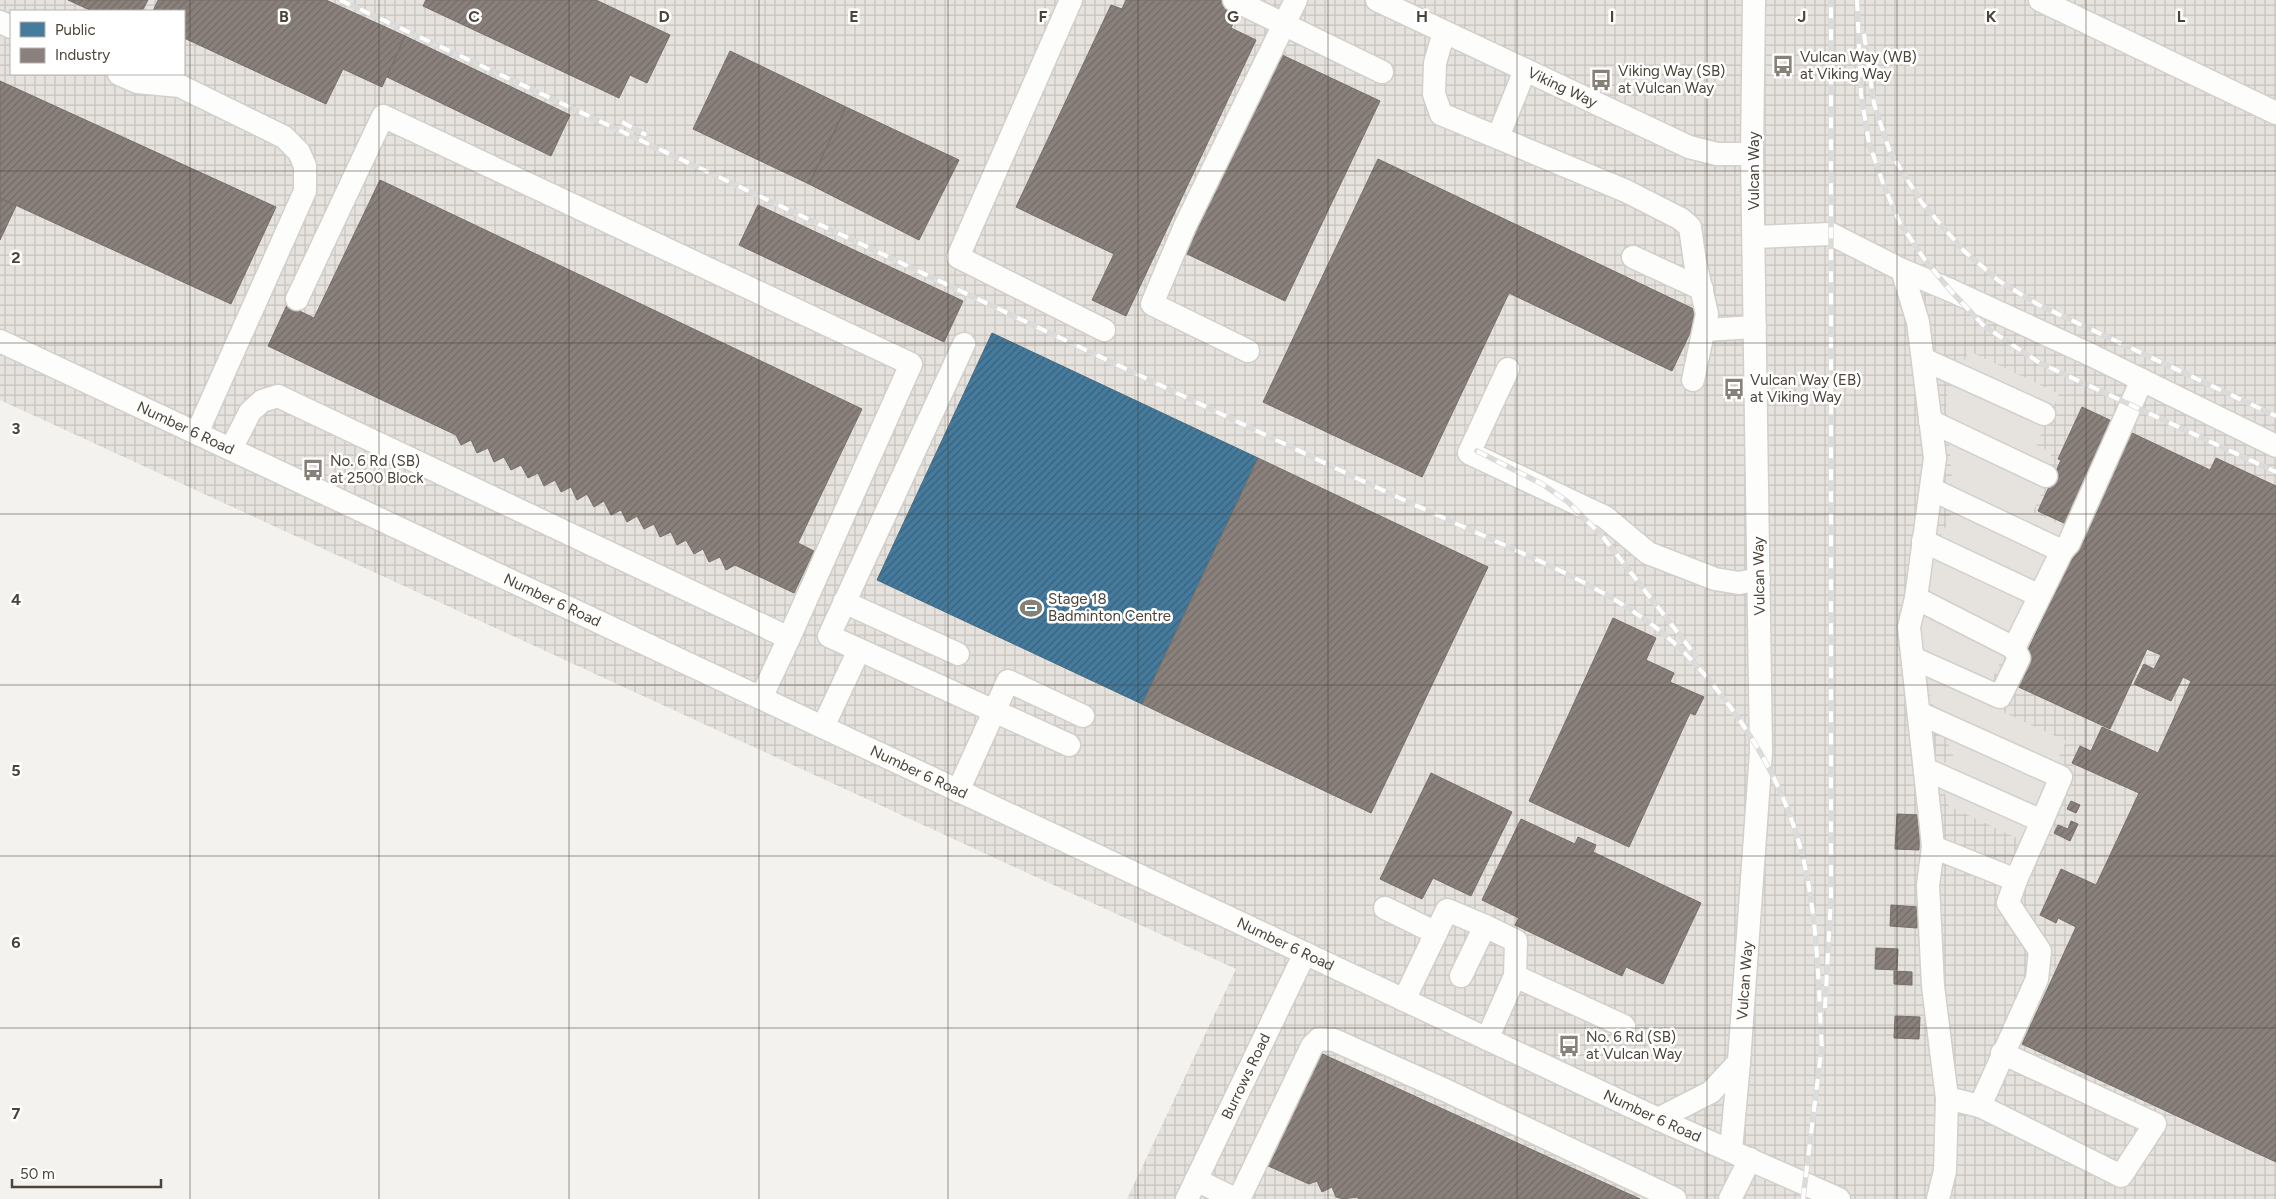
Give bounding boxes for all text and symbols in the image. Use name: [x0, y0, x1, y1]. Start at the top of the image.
text: B: [279, 7, 289, 26]
text: C: [468, 7, 480, 26]
text: D: [658, 7, 670, 26]
text: E: [849, 7, 859, 26]
text: F: [1039, 7, 1048, 26]
text: G: [1227, 7, 1239, 26]
text: H: [1416, 7, 1428, 26]
text: I: [1610, 7, 1614, 26]
text: J: [1798, 7, 1806, 26]
text: K: [1986, 7, 1997, 26]
text: L: [2177, 7, 2186, 26]
legend: [10, 10, 185, 75]
text: Public: [55, 21, 96, 39]
text: Industry: [55, 46, 110, 64]
place label: Vulcan Way (WB) at Viking Way: [1800, 48, 1917, 83]
bus stop icon: Vulcan Way (WB) at Viking Way: [1770, 53, 1796, 79]
place label: Viking Way (SB) at Vulcan Way: [1618, 62, 1725, 97]
street label: Viking Way: [1525, 63, 1600, 112]
bus stop icon: Viking Way (SB) at Vulcan Way: [1588, 67, 1614, 93]
street label: Vulcan Way: [1745, 131, 1763, 211]
text: 2: [11, 248, 21, 267]
place label: Vulcan Way (EB) at Viking Way: [1750, 371, 1861, 406]
bus stop icon: Vulcan Way (EB) at Viking Way: [1721, 376, 1747, 402]
street label: Number 6 Road: [134, 398, 237, 459]
text: 3: [12, 419, 21, 438]
place label: No. 6 Rd (SB) at 2500 Block: [330, 452, 424, 487]
bus stop icon: No. 6 Rd (SB) at 2500 Block: [300, 457, 326, 483]
street label: Vulcan Way: [1749, 536, 1769, 616]
street label: Number 6 Road: [501, 570, 604, 631]
text: 4: [11, 590, 21, 609]
place label: Stage 18 Badminton Centre: [1048, 590, 1171, 625]
sports icon: Stage 18 Badminton Centre: [1018, 595, 1044, 621]
street label: Number 6 Road: [867, 742, 970, 803]
text: 5: [11, 761, 21, 780]
street label: Number 6 Road: [1234, 914, 1337, 975]
text: 6: [11, 933, 21, 952]
street label: Vulcan Way: [1733, 940, 1757, 1021]
place label: No. 6 Rd (SB) at Vulcan Way: [1586, 1028, 1682, 1063]
street label: Burrows Road: [1218, 1030, 1274, 1122]
bus stop icon: No. 6 Rd (SB) at Vulcan Way: [1556, 1033, 1582, 1059]
street label: Number 6 Road: [1601, 1086, 1704, 1146]
text: 7: [12, 1104, 21, 1123]
scale bar: [12, 1156, 161, 1188]
text: 50 m: [20, 1165, 55, 1183]

